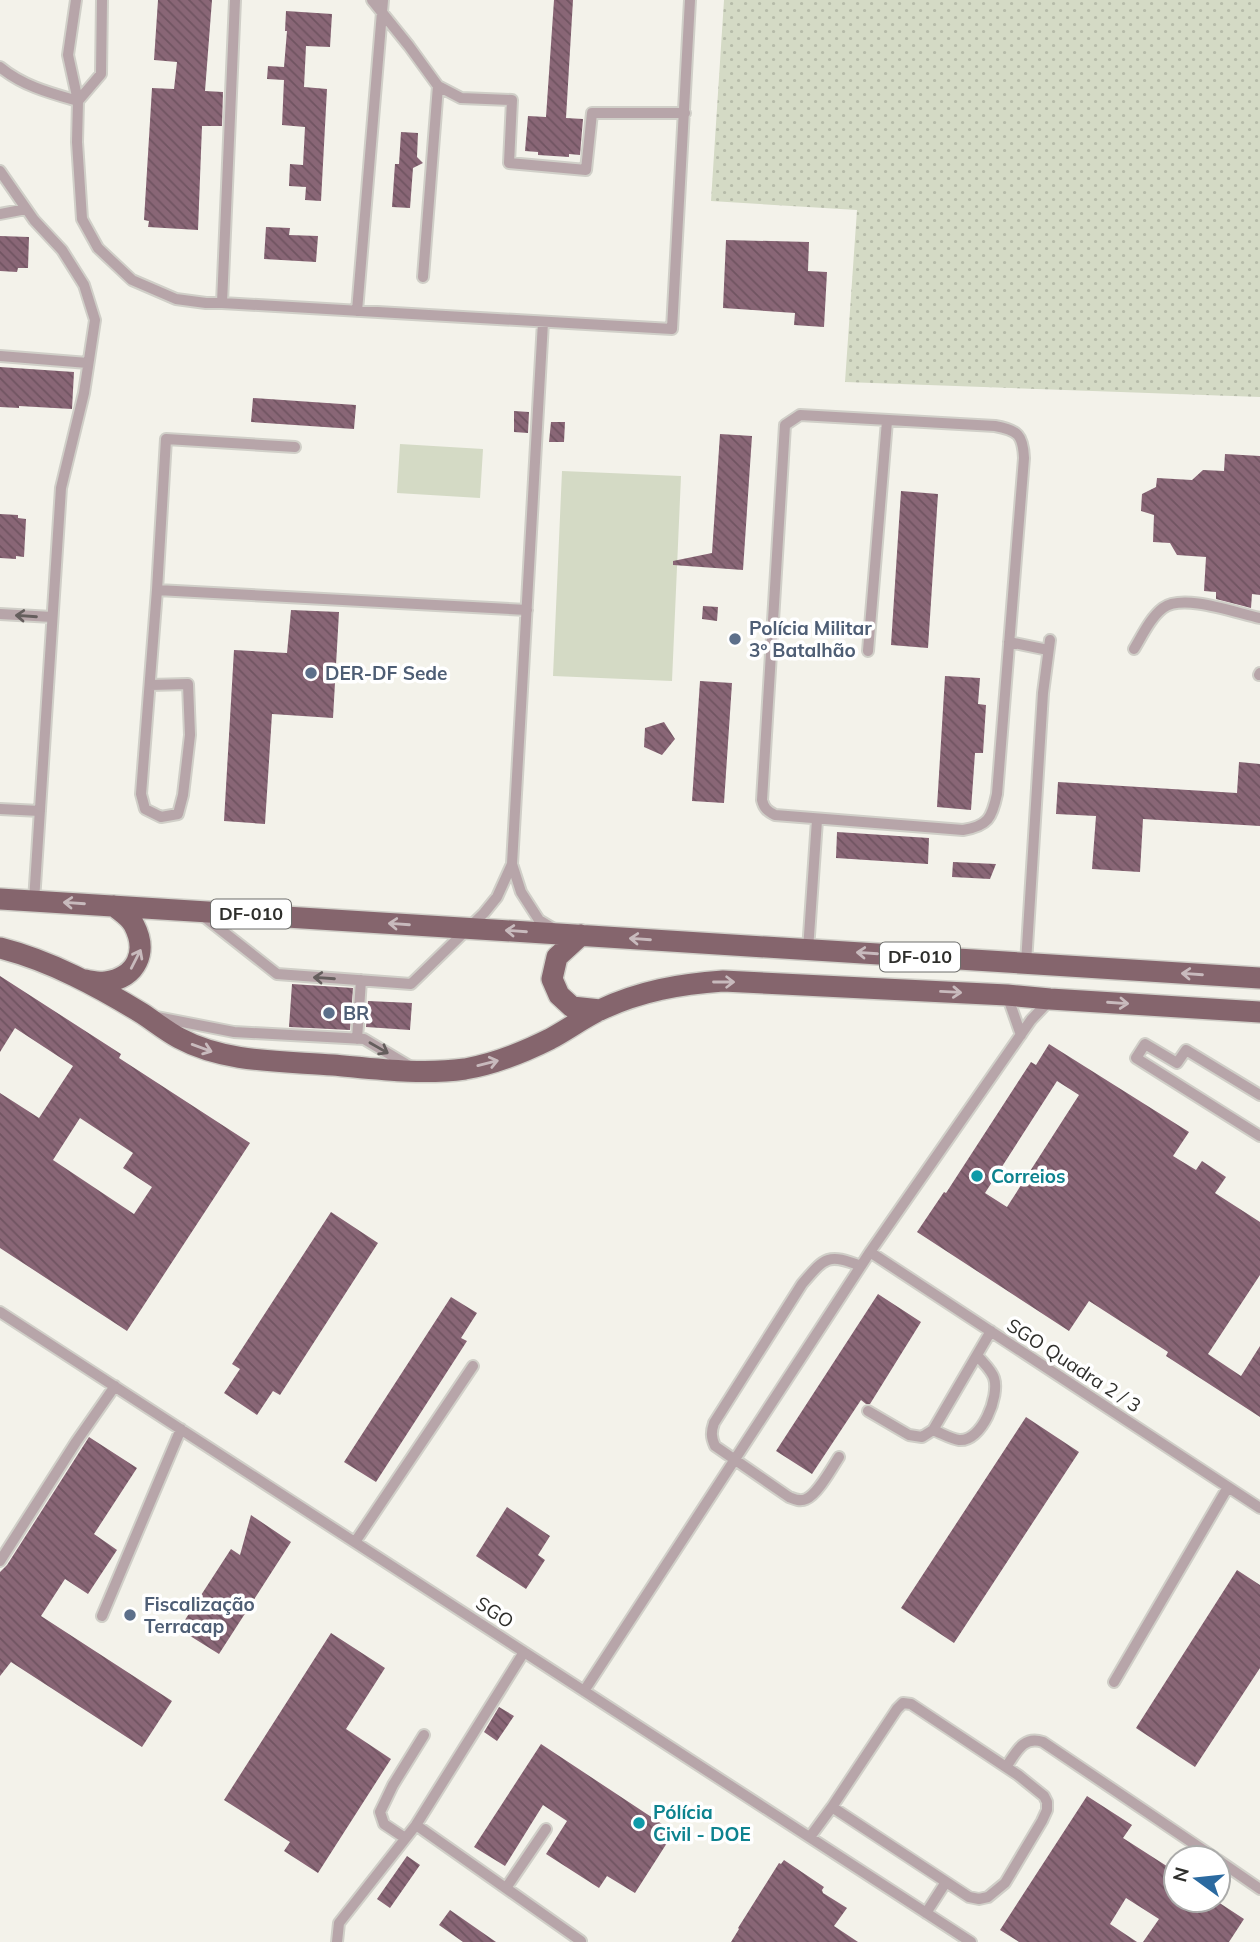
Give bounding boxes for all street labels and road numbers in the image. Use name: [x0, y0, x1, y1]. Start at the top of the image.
road number: DF-010: [211, 900, 291, 929]
road number: DF-010: [880, 942, 960, 972]
street label: SGO Quadra 2 / 3: [1002, 1313, 1146, 1417]
street label: SGO: [472, 1591, 518, 1633]

